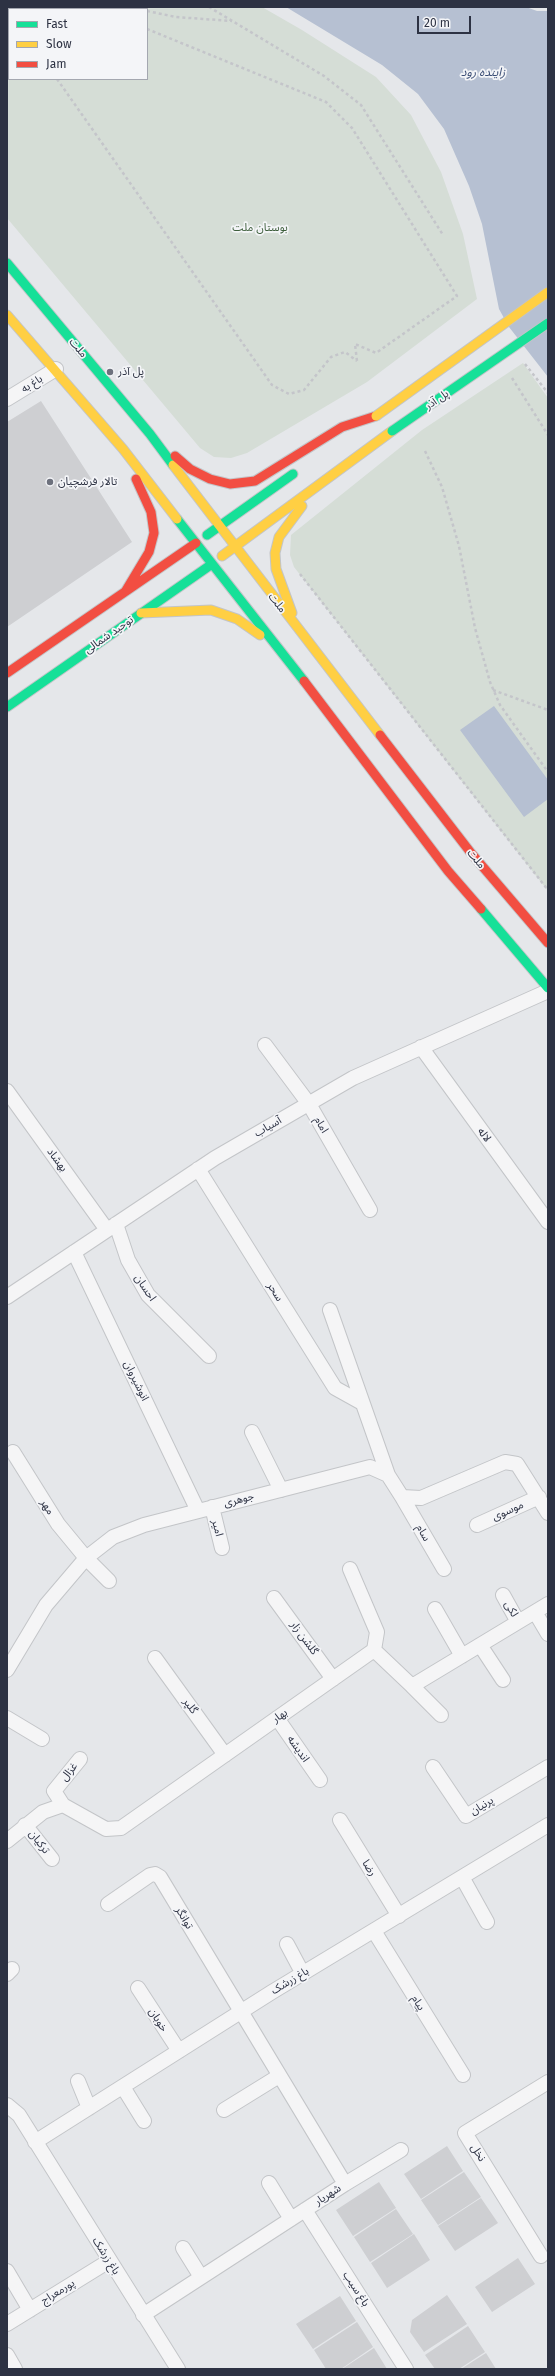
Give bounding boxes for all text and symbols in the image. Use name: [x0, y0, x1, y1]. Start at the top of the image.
legend: [8, 8, 148, 80]
scale bar: [419, 8, 473, 34]
text: 20 m: [424, 16, 450, 30]
text: Fast: [46, 17, 68, 31]
text: Slow: [46, 37, 72, 51]
text: Jam: [46, 57, 66, 71]
water label: زاینده رود: [461, 66, 505, 80]
park label: بوستان ملت: [232, 221, 288, 235]
street label: ملت: [66, 336, 90, 360]
place label: پل آذر: [118, 365, 144, 379]
marker: پل آذر: [105, 367, 115, 377]
street label: باغ به: [19, 372, 45, 396]
street label: پل آذر: [422, 387, 452, 413]
place label: تالار فرشچیان: [58, 475, 117, 489]
marker: تالار فرشچیان: [45, 477, 55, 487]
street label: ملت: [265, 591, 289, 615]
street label: توحید شمالی: [82, 613, 136, 657]
street label: ملت: [464, 847, 488, 871]
street label: آسیاب: [252, 1114, 284, 1140]
street label: امام: [311, 1114, 331, 1136]
street label: لاله: [474, 1125, 494, 1145]
street label: بهشاد: [44, 1145, 70, 1175]
street label: احسان: [131, 1272, 159, 1304]
street label: سحر: [264, 1280, 286, 1304]
street label: انوشیروان: [121, 1359, 151, 1403]
street label: جوهری: [223, 1490, 255, 1510]
street label: مهر: [37, 1497, 57, 1517]
street label: موسوی: [490, 1498, 526, 1524]
street label: امیر: [209, 1518, 225, 1538]
street label: سام: [413, 1522, 433, 1544]
street label: لکی: [501, 1599, 521, 1619]
street label: گلشن زار: [287, 1619, 321, 1657]
street label: گلپر: [180, 1696, 200, 1716]
street label: بهار: [270, 1706, 290, 1726]
street label: اندیشه: [284, 1733, 312, 1765]
street label: غزال: [58, 1760, 80, 1784]
street label: پرنیان: [468, 1794, 496, 1818]
street label: ترکیان: [26, 1827, 52, 1857]
street label: رضا: [359, 1857, 379, 1879]
street label: توانگر: [172, 1904, 196, 1932]
street label: باغ زرشک: [269, 1965, 311, 1997]
street label: پیام: [408, 1993, 428, 2013]
street label: خوبان: [146, 2006, 170, 2034]
street label: نخل: [468, 2142, 488, 2164]
street label: شهریار: [312, 2182, 344, 2208]
street label: باغ زرشک: [89, 2235, 123, 2277]
street label: باغ سیب: [340, 2269, 372, 2309]
street label: پورمعراج: [39, 2277, 77, 2307]

